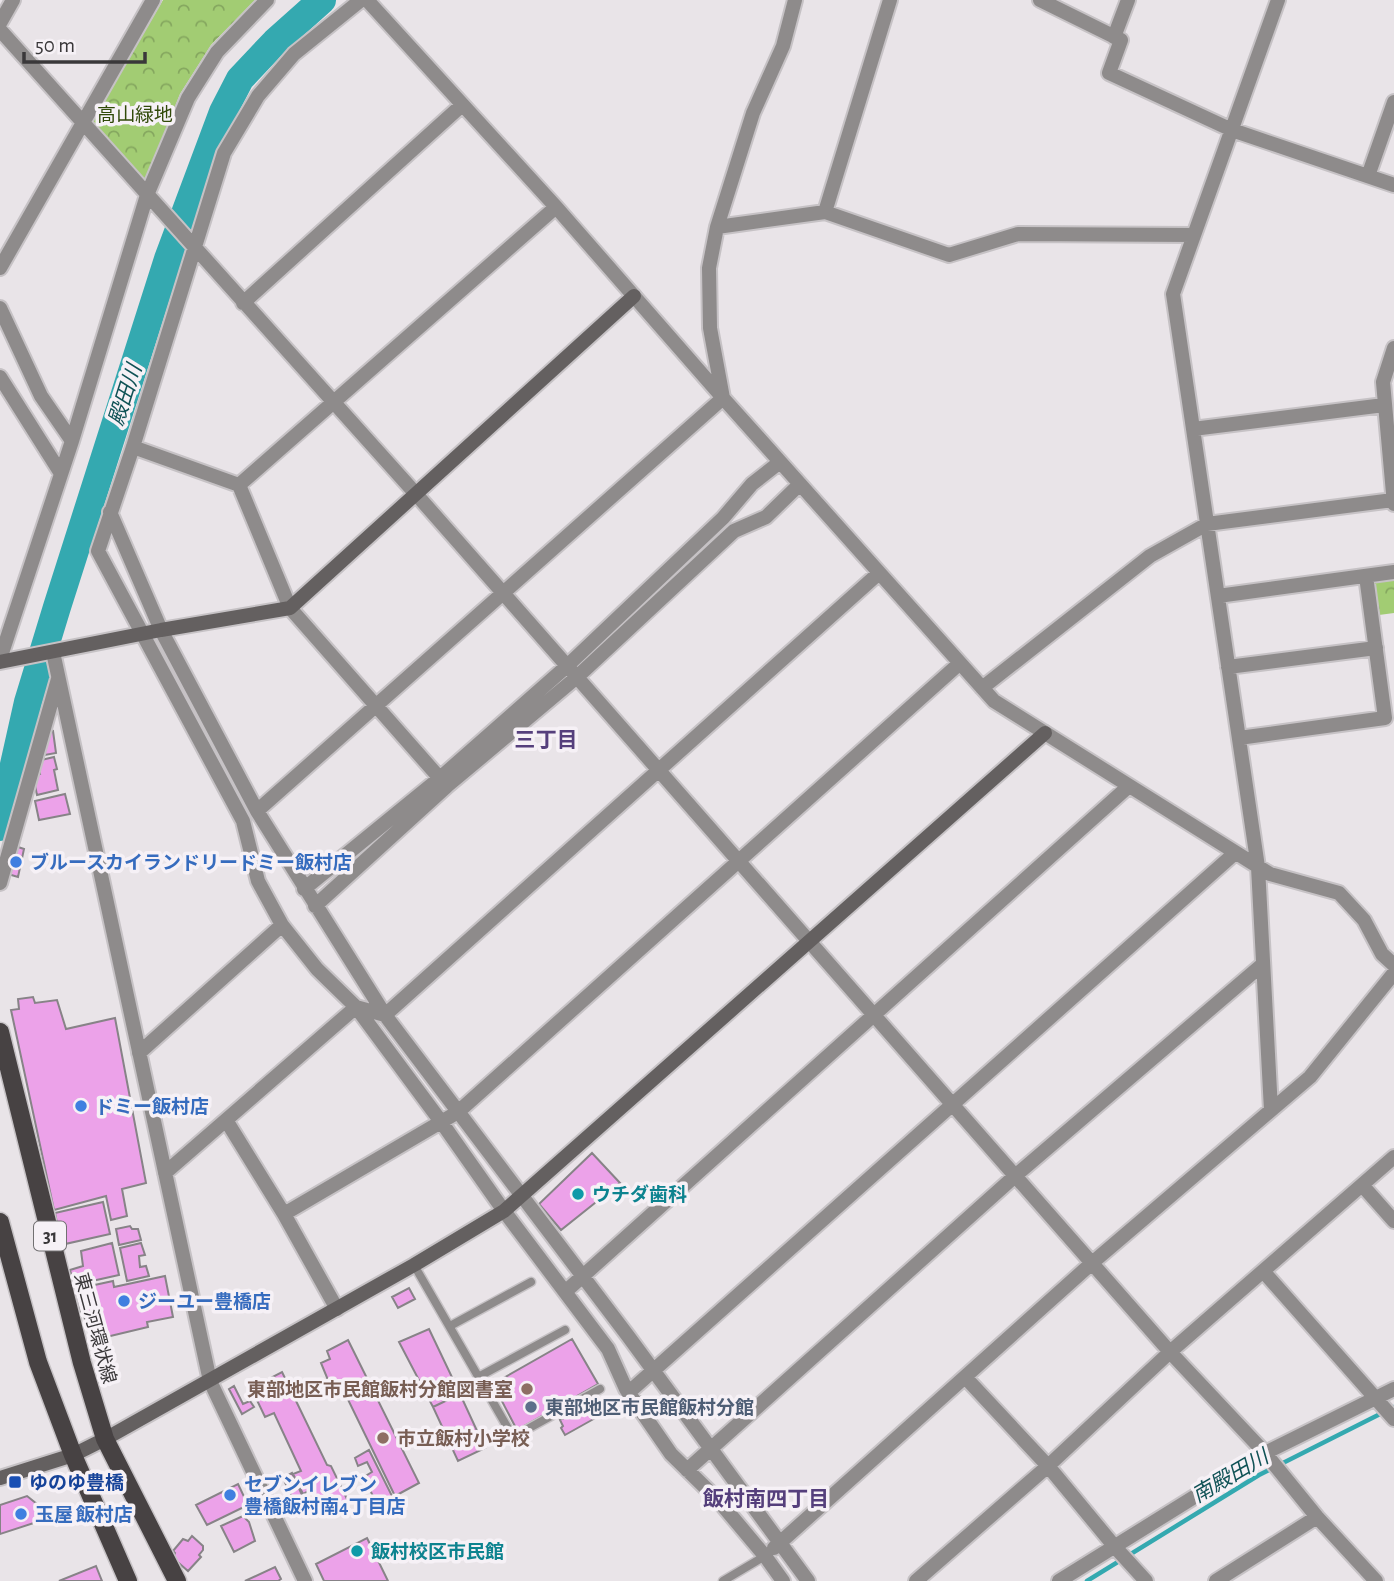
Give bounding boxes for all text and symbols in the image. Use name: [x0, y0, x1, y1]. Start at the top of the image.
scale bar: [24, 21, 145, 65]
text: 50 m: [35, 35, 75, 56]
park label: 高山緑地: [97, 105, 173, 125]
water label: 殿田川: [106, 360, 146, 428]
district label: 三丁目: [515, 730, 578, 751]
place label: ブルースカイランドリードミー飯村店: [30, 852, 352, 873]
marker: ブルースカイランドリードミー飯村店: [8, 854, 24, 870]
place label: ドミー飯村店: [95, 1096, 209, 1117]
marker: ドミー飯村店: [73, 1098, 89, 1114]
place label: ウチダ歯科: [592, 1184, 687, 1205]
marker: ウチダ歯科: [570, 1186, 586, 1202]
road number: 31: [34, 1222, 66, 1251]
street label: 東三河環状線: [71, 1271, 119, 1386]
place label: ジーユー豊橋店: [138, 1292, 271, 1312]
marker: ジーユー豊橋店: [116, 1293, 132, 1309]
place label: 東部地区市民館飯村分館図書室: [247, 1379, 513, 1400]
marker: 東部地区市民館飯村分館図書室: [519, 1381, 535, 1397]
place label: 東部地区市民館飯村分館: [545, 1397, 754, 1418]
marker: 東部地区市民館飯村分館: [523, 1399, 539, 1415]
place label: 市立飯村小学校: [397, 1428, 530, 1449]
marker: 市立飯村小学校: [375, 1430, 391, 1446]
water label: 南殿田川: [1188, 1444, 1274, 1507]
place label: ゆのゆ豊橋: [29, 1473, 124, 1493]
marker: ゆのゆ豊橋: [7, 1474, 23, 1490]
place label: セブンイレブン 豊橋飯村南4丁目店: [244, 1474, 406, 1517]
marker: セブンイレブン 豊橋飯村南4丁目店: [222, 1487, 238, 1503]
district label: 飯村南四丁目: [702, 1487, 829, 1510]
place label: 玉屋 飯村店: [35, 1504, 133, 1525]
marker: 玉屋 飯村店: [13, 1506, 29, 1522]
place label: 飯村校区市民館: [371, 1541, 504, 1562]
marker: 飯村校区市民館: [349, 1543, 365, 1559]

